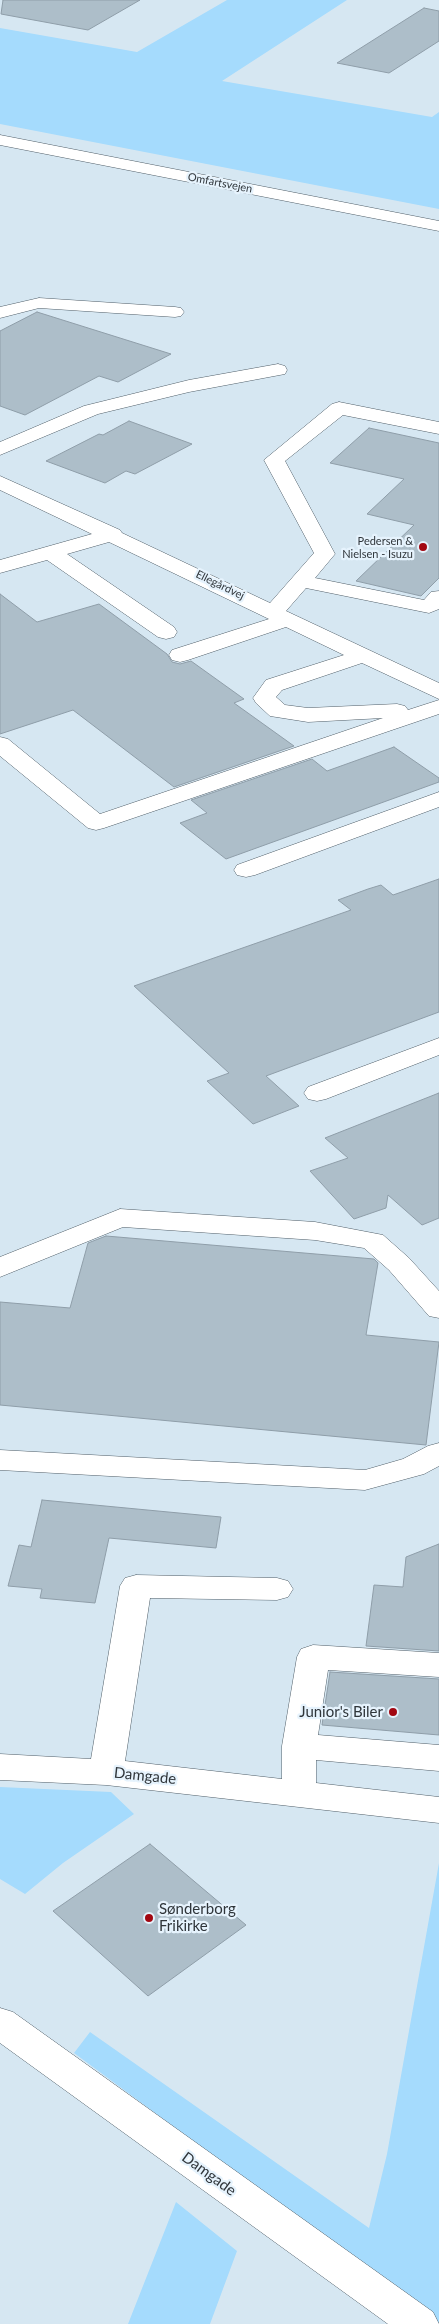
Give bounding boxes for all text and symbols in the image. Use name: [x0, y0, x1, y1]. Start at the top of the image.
street label: Omfartsvejen: [187, 170, 253, 196]
place label: Pedersen & Nielsen - Isuzu: [342, 534, 413, 560]
marker: Pedersen & Nielsen - Isuzu: [417, 541, 429, 553]
street label: Ellegårdvej: [194, 568, 246, 602]
place label: Junior's Biler: [299, 1703, 383, 1721]
marker: Junior's Biler: [387, 1706, 399, 1718]
street label: Damgade: [113, 1764, 177, 1788]
place label: Sønderborg Frikirke: [159, 1900, 236, 1935]
marker: Sønderborg Frikirke: [143, 1912, 155, 1924]
street label: Damgade: [178, 2148, 240, 2200]

